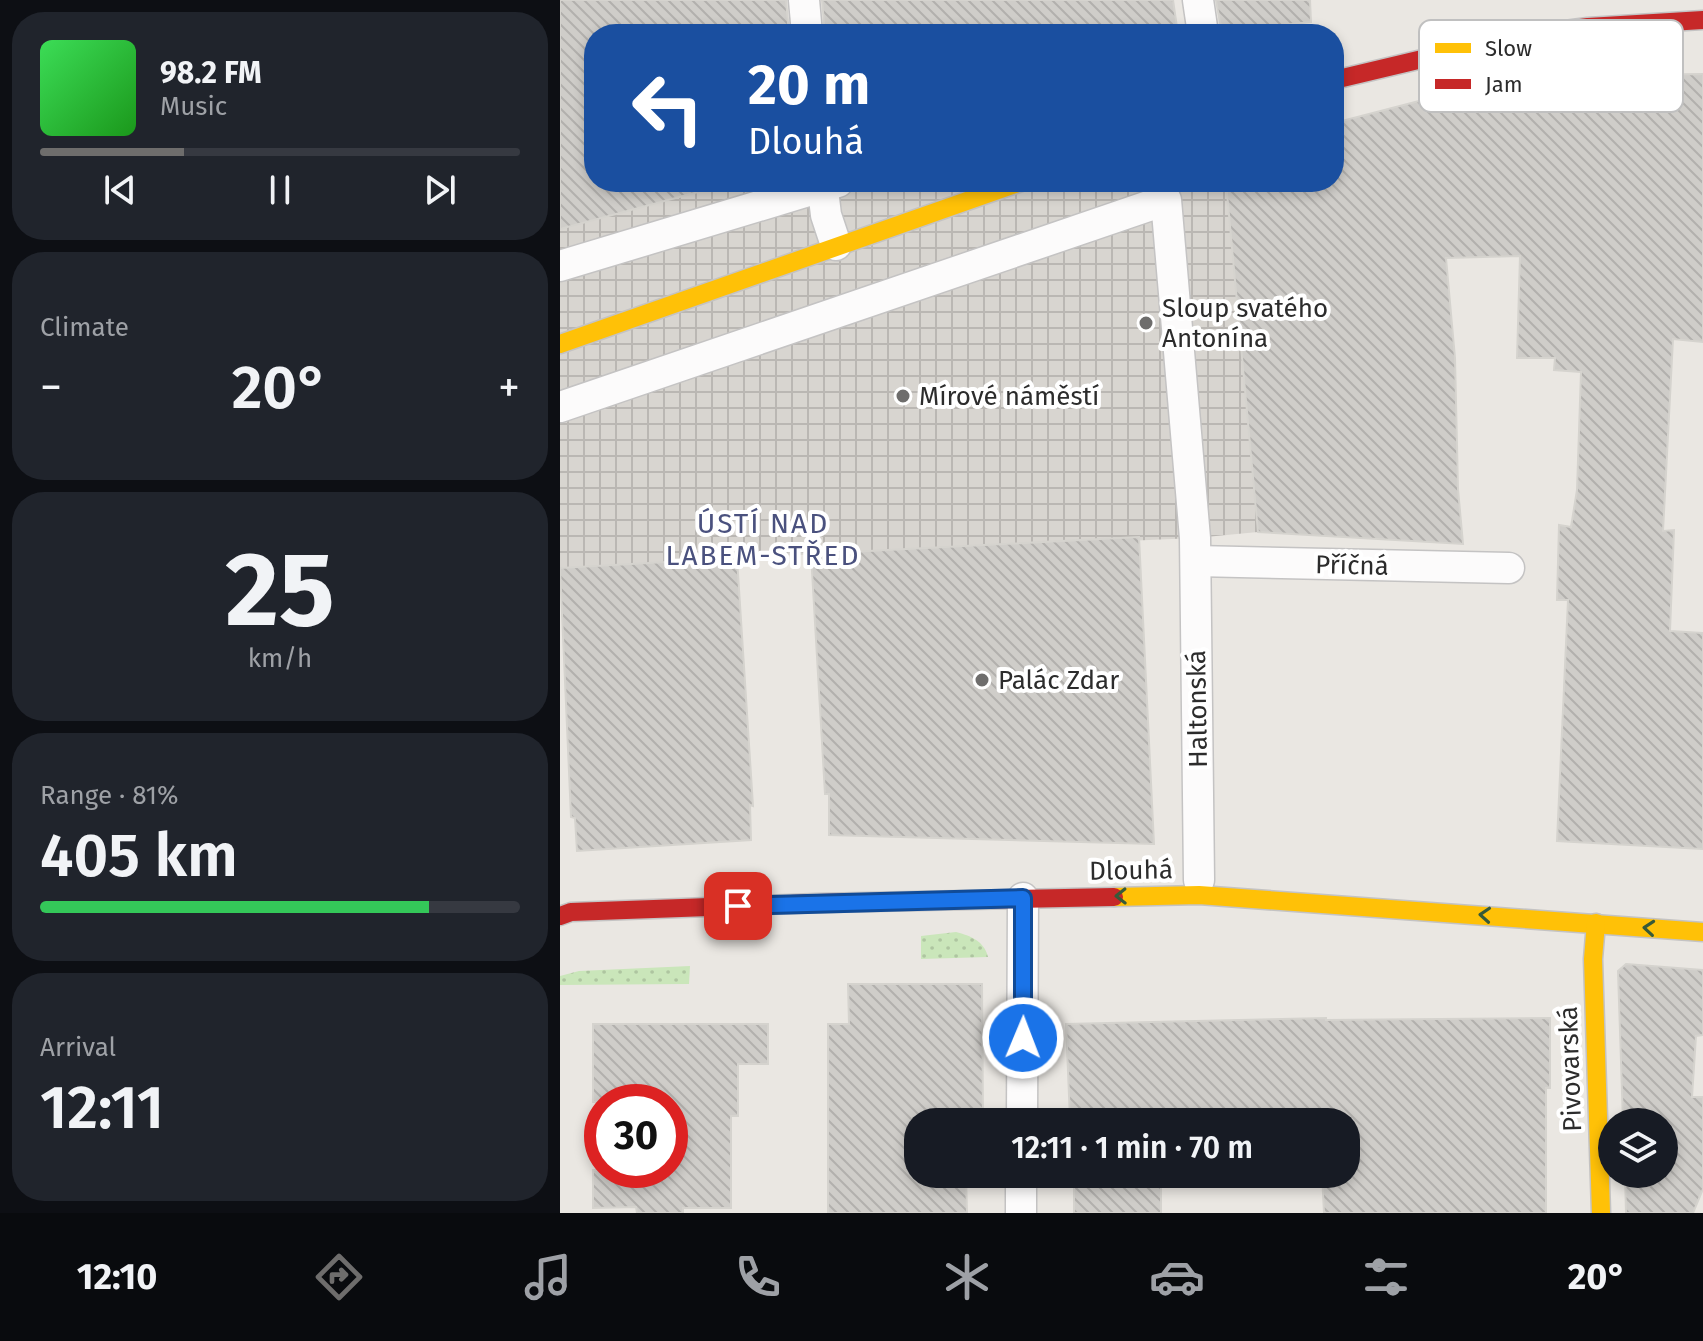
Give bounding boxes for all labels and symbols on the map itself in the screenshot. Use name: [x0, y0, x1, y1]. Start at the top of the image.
legend: [1419, 20, 1683, 112]
text: Slow: [1485, 35, 1532, 62]
text: Jam: [1485, 71, 1523, 98]
place label: Sloup svatého Antonína: [1162, 293, 1328, 354]
marker: Sloup svatého Antonína: [1137, 314, 1155, 332]
place label: Mírové náměstí: [919, 381, 1099, 412]
marker: Mírové náměstí: [894, 387, 912, 405]
district label: ÚSTÍ NAD LABEM-STŘED: [665, 507, 861, 572]
street label: Příčná: [1315, 549, 1389, 582]
street label: Haltonská: [1181, 650, 1214, 768]
place label: Palác Zdar: [998, 665, 1119, 696]
marker: Palác Zdar: [973, 671, 991, 689]
street label: Dlouhá: [1089, 854, 1173, 887]
pin: [704, 872, 772, 940]
one-way arrow: [1114, 887, 1127, 905]
one-way arrow: [1478, 907, 1491, 924]
one-way arrow: [1643, 919, 1656, 936]
position arrow: [981, 996, 1065, 1080]
street label: Pivovarská: [1553, 1006, 1588, 1132]
speed limit sign: 30: [584, 1084, 688, 1188]

